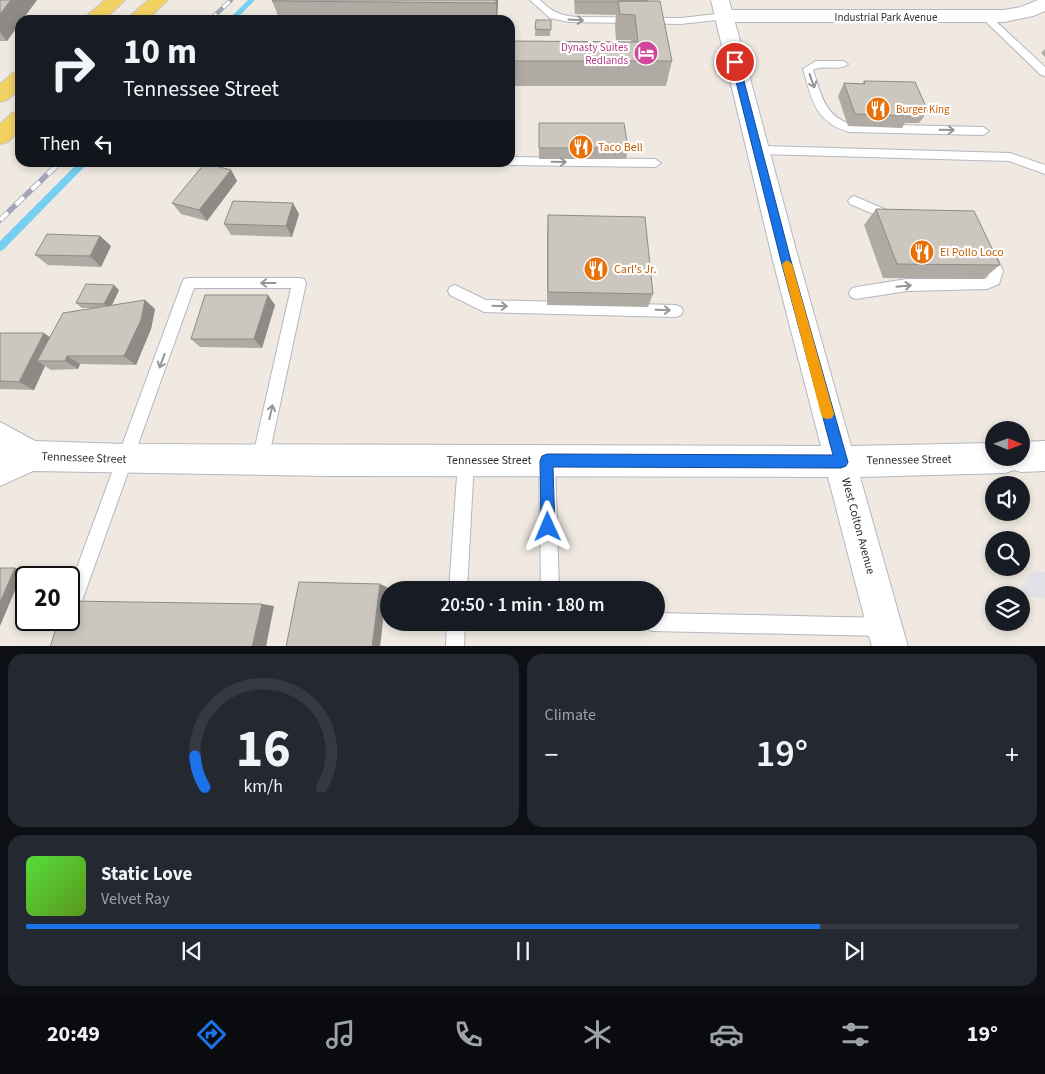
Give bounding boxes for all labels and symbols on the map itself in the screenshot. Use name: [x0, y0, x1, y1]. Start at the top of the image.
street label: Industrial Park Avenue: [835, 10, 938, 25]
one-way arrow: [568, 15, 584, 25]
place label: Dynasty Suites Redlands: [561, 40, 628, 68]
hotel icon: Dynasty Suites Redlands: [633, 40, 659, 66]
pin: [714, 41, 756, 83]
one-way arrow: [808, 73, 817, 89]
restaurant icon: Burger King: [865, 96, 891, 122]
place label: Burger King: [896, 102, 950, 117]
one-way arrow: [938, 125, 955, 135]
restaurant icon: Taco Bell: [568, 134, 594, 160]
place label: Taco Bell: [598, 139, 643, 156]
one-way arrow: [550, 157, 566, 167]
restaurant icon: El Pollo Loco: [909, 239, 935, 265]
place label: El Pollo Loco: [940, 244, 1004, 261]
restaurant icon: Carl's Jr.: [583, 256, 609, 282]
place label: Carl's Jr.: [614, 261, 657, 278]
one-way arrow: [261, 278, 277, 288]
one-way arrow: [896, 281, 912, 291]
one-way arrow: [492, 301, 508, 311]
one-way arrow: [655, 306, 671, 315]
one-way arrow: [157, 353, 166, 368]
one-way arrow: [267, 405, 276, 421]
north arrow: [985, 421, 1030, 466]
street label: Tennessee Street: [41, 448, 127, 468]
street label: Tennessee Street: [866, 451, 952, 469]
street label: Tennessee Street: [446, 452, 532, 469]
street label: West Colton Avenue: [837, 476, 879, 576]
position arrow: [521, 500, 573, 552]
speed limit sign: 20: [15, 566, 80, 631]

